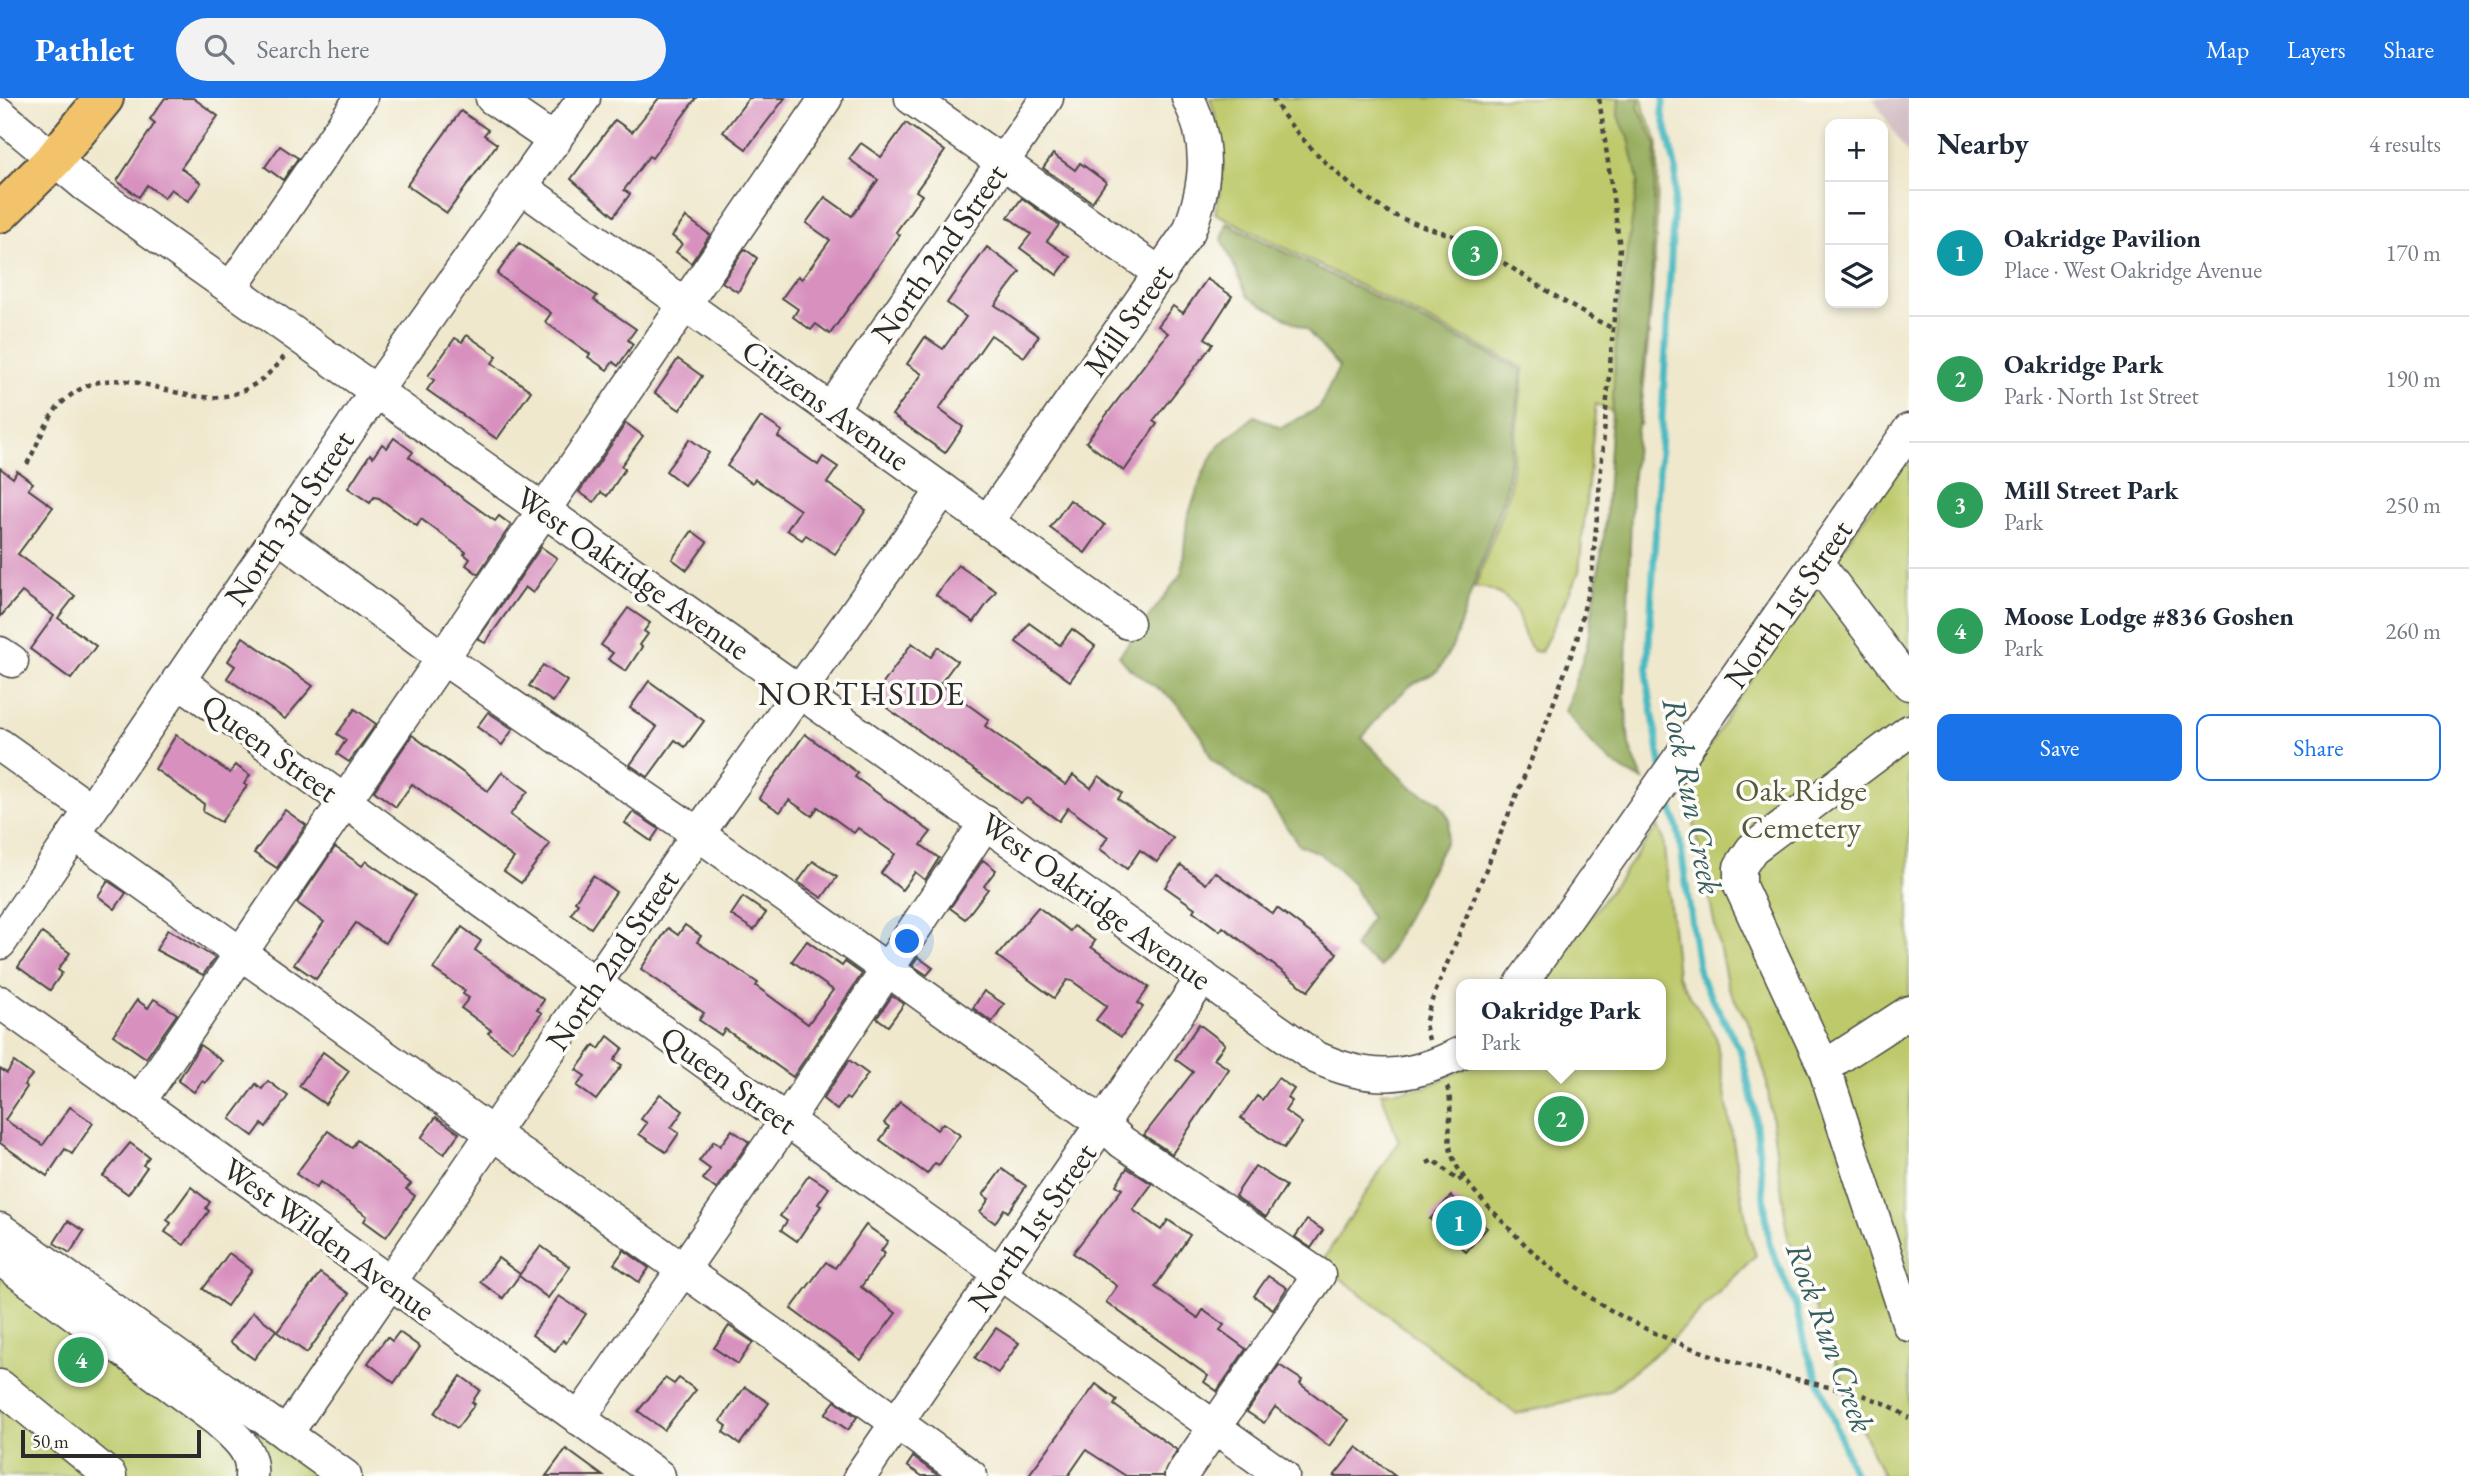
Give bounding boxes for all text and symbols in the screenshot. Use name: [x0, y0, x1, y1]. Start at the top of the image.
search box: [176, 18, 666, 81]
text: Pathlet: [35, 28, 134, 71]
icon: search: [200, 30, 238, 68]
text: Search here: [256, 32, 369, 66]
text: Map: [2206, 34, 2249, 65]
text: Layers: [2287, 34, 2346, 65]
text: Share: [2384, 34, 2434, 65]
map controls: [1825, 119, 1888, 308]
button: +: [1825, 119, 1888, 182]
text: Nearby: [1937, 124, 2029, 163]
text: 4 results: [2369, 129, 2441, 159]
street label: North 2nd Street: [862, 155, 1016, 351]
button: −: [1825, 182, 1888, 245]
text: Oakridge Pavilion: [2004, 221, 2201, 255]
pin: 3: [1452, 227, 1498, 279]
text: 1: [1954, 238, 1966, 268]
text: 170 m: [2385, 238, 2441, 268]
button: layers: [1825, 245, 1888, 308]
street label: Mill Street: [1074, 255, 1182, 385]
text: Place · West Oakridge Avenue: [2004, 255, 2262, 285]
street label: Citizens Avenue: [733, 330, 919, 480]
text: Oakridge Park: [2004, 347, 2163, 381]
text: 2: [1954, 364, 1966, 394]
text: 190 m: [2385, 364, 2441, 394]
text: Park · North 1st Street: [2004, 381, 2199, 411]
street label: North 3rd Street: [215, 422, 363, 614]
text: Mill Street Park: [2004, 473, 2179, 507]
street label: West Oakridge Avenue: [508, 476, 758, 670]
text: 3: [1954, 490, 1966, 520]
text: 250 m: [2385, 490, 2441, 520]
text: Park: [2004, 507, 2043, 537]
street label: North 1st Street: [1714, 511, 1862, 697]
text: Moose Lodge #836 Goshen: [2004, 599, 2294, 633]
text: 4: [1954, 616, 1966, 646]
text: 260 m: [2385, 616, 2441, 646]
text: Park: [2004, 633, 2043, 663]
district label: NORTHSIDE: [758, 672, 966, 715]
street label: Queen Street: [193, 684, 347, 812]
water label: Rock Run Creek: [1652, 694, 1733, 898]
button: Save: [1937, 714, 2182, 781]
button: Share: [2196, 714, 2441, 781]
park label: Oak Ridge Cemetery: [1735, 769, 1867, 848]
street label: West Oakridge Avenue: [972, 803, 1220, 999]
street label: North 2nd Street: [536, 861, 688, 1059]
your location: [890, 924, 924, 958]
popup: [1456, 979, 1666, 1070]
text: Oakridge Park: [1481, 993, 1641, 1027]
street label: Queen Street: [652, 1016, 806, 1144]
text: Park: [1481, 1027, 1520, 1057]
pin: 2: [1538, 1093, 1584, 1145]
street label: North 1st Street: [958, 1134, 1106, 1320]
street label: West Wilden Avenue: [214, 1148, 444, 1330]
pin: 1: [1436, 1197, 1482, 1249]
water label: Rock Run Creek: [1776, 1236, 1885, 1438]
pin: 4: [58, 1334, 104, 1386]
scale bar: [21, 1427, 201, 1459]
text: 50 m: [32, 1429, 69, 1454]

